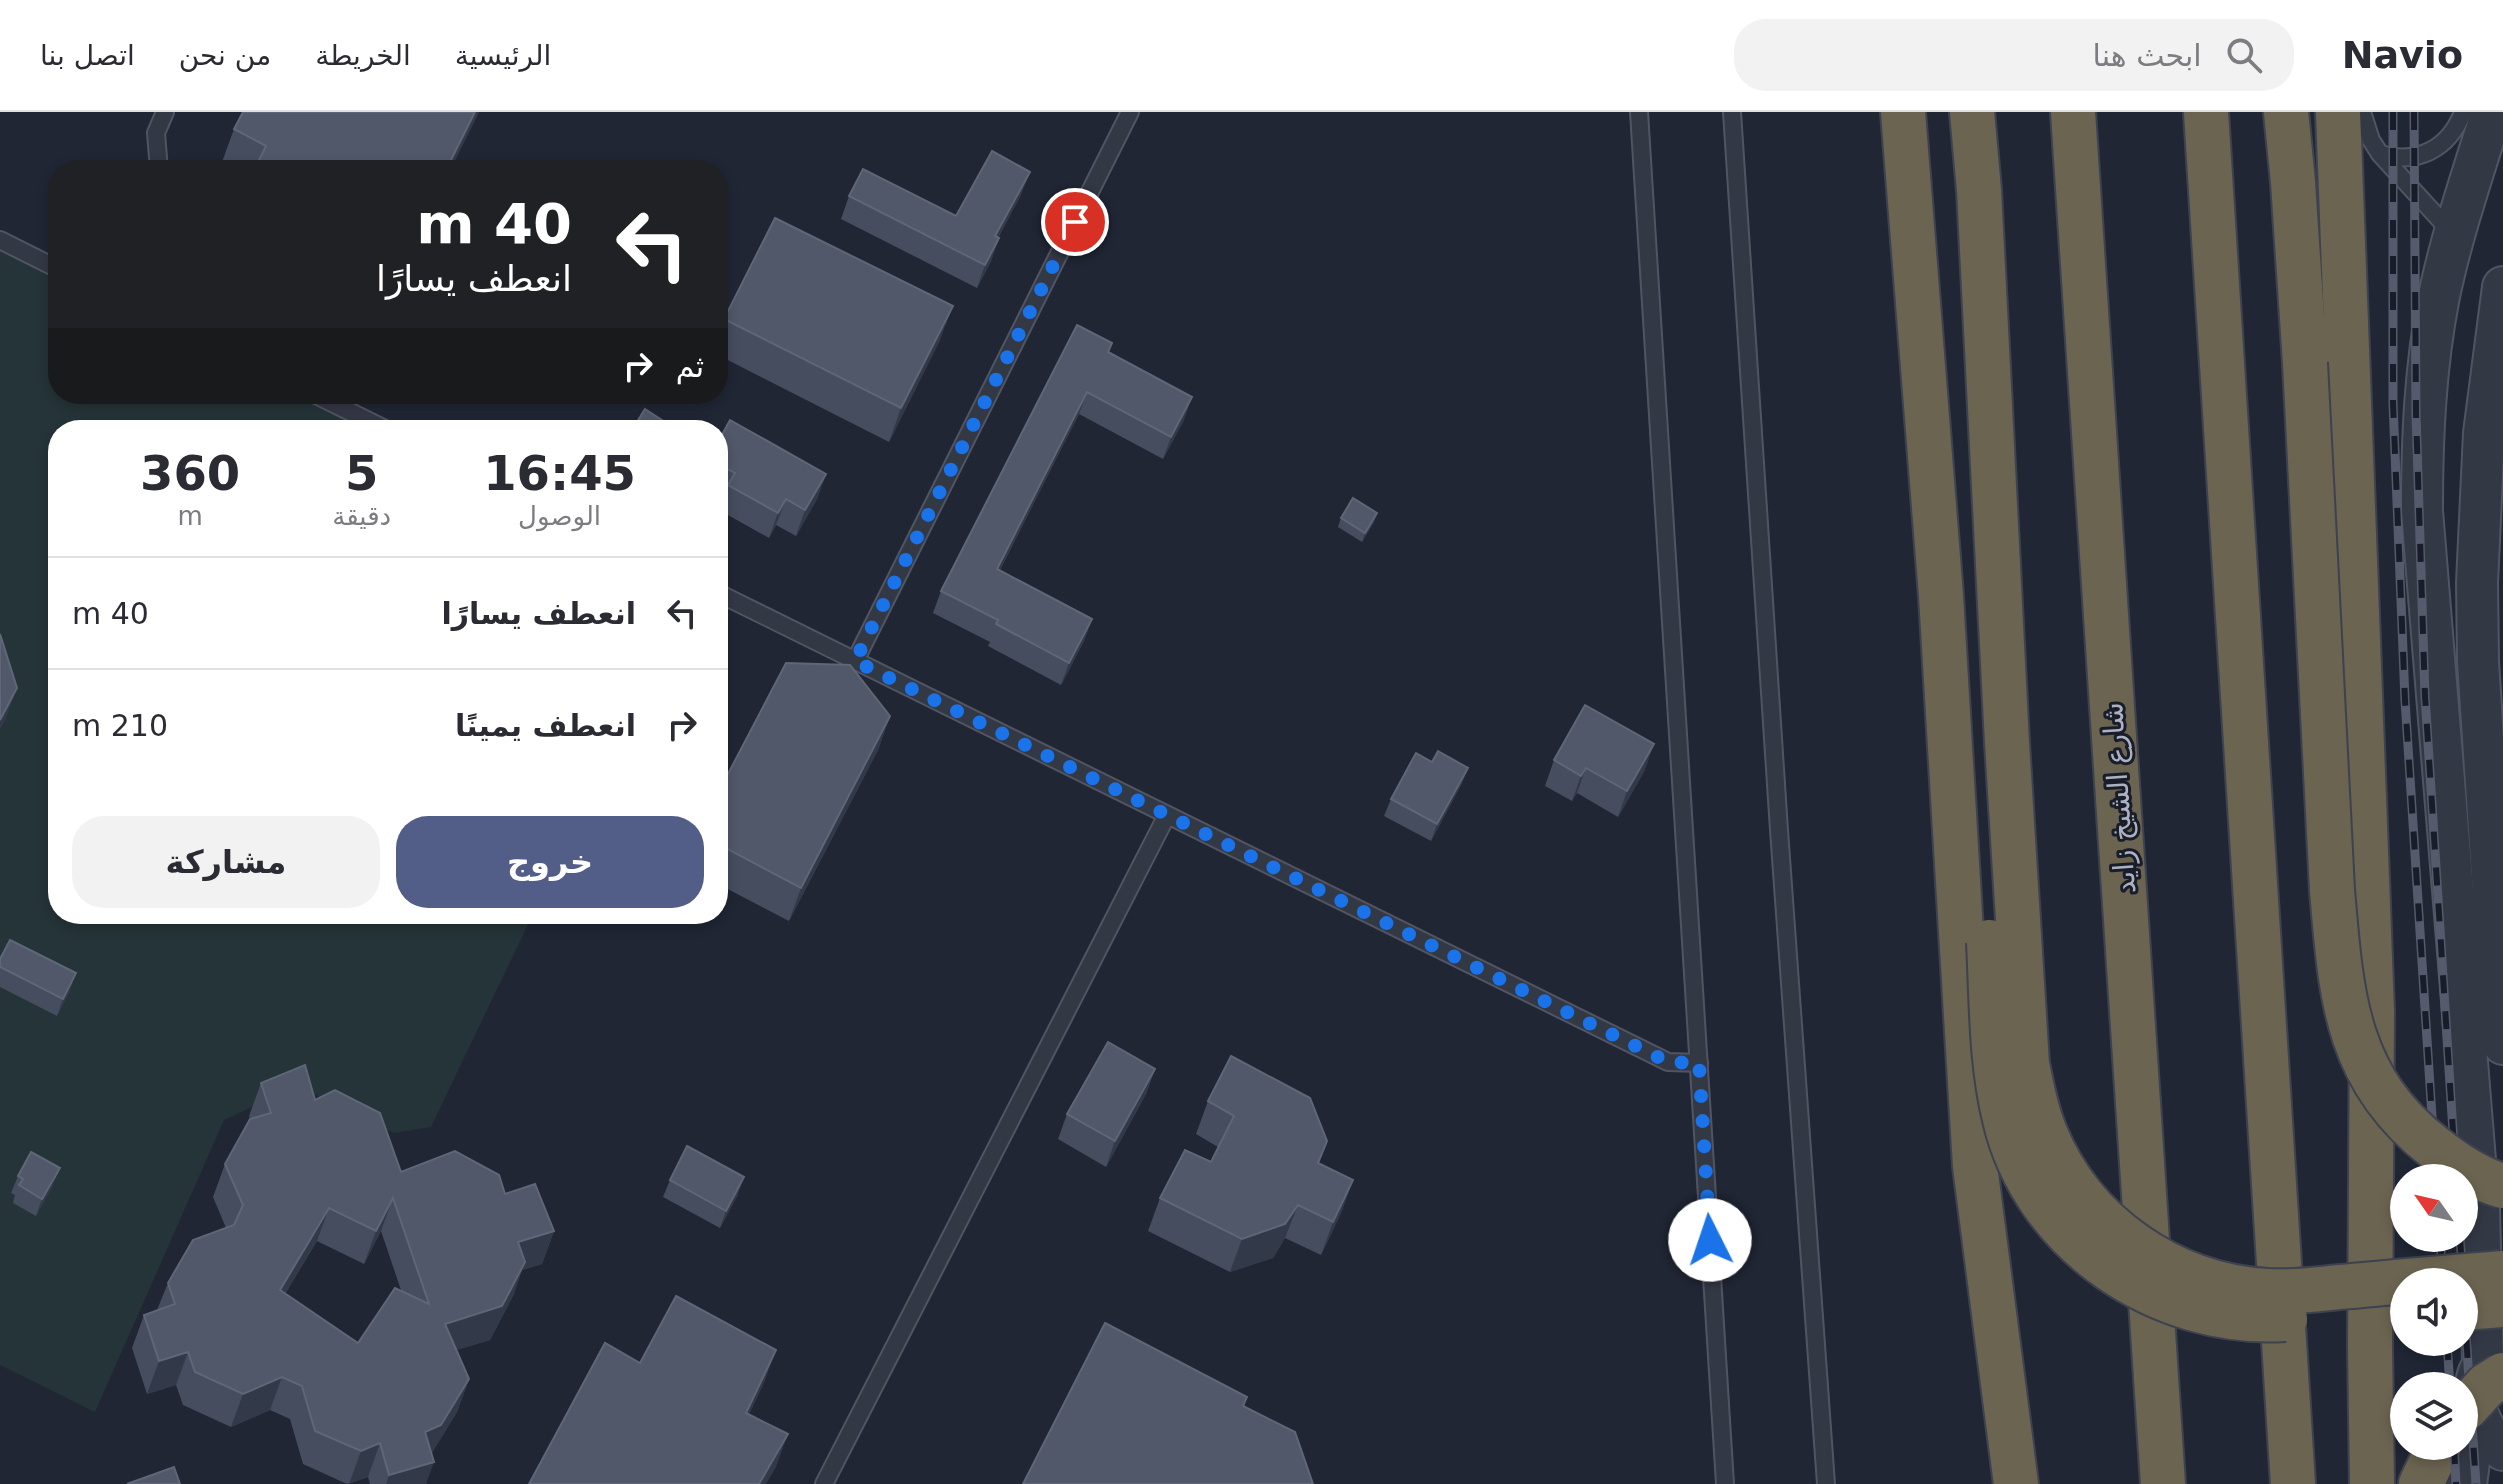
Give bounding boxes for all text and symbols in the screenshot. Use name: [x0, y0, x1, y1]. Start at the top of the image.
search box: [1734, 19, 2294, 91]
icon: search: [2222, 33, 2266, 77]
text: Navio: [2342, 33, 2463, 77]
text: ابحث هنا: [2093, 38, 2202, 73]
text: اتصل بنا: [40, 39, 135, 72]
text: من نحن: [179, 39, 271, 72]
text: الخريطة: [315, 39, 411, 72]
text: الرئيسية: [455, 39, 551, 72]
pin: [1041, 188, 1109, 256]
text: 40 m: [416, 191, 572, 256]
icon: left: [600, 192, 704, 296]
icon: arrive: [1053, 200, 1097, 244]
text: انعطف يسارًا: [376, 258, 572, 299]
icon: right: [616, 344, 660, 388]
text: ثم: [676, 349, 704, 384]
text: 360: [140, 445, 240, 501]
text: 5: [345, 445, 378, 501]
text: 16:45: [483, 445, 636, 501]
text: m: [177, 501, 203, 531]
text: دقيقة: [332, 501, 391, 531]
text: الوصول: [518, 501, 601, 531]
icon: left: [660, 591, 704, 635]
text: 40 m: [72, 596, 149, 631]
text: انعطف يسارًا: [442, 596, 636, 631]
street label: شارع الشيخ زايد: [2096, 701, 2142, 895]
icon: right: [660, 703, 704, 747]
text: 210 m: [72, 708, 168, 743]
text: انعطف يمينًا: [455, 708, 636, 743]
button: مشاركة: [72, 816, 380, 908]
button: خروج: [396, 816, 704, 908]
north arrow: [2390, 1164, 2478, 1252]
map controls: [2390, 1164, 2478, 1460]
position arrow: [1668, 1198, 1752, 1282]
button: sound: [2390, 1268, 2478, 1356]
button: layers: [2390, 1372, 2478, 1460]

